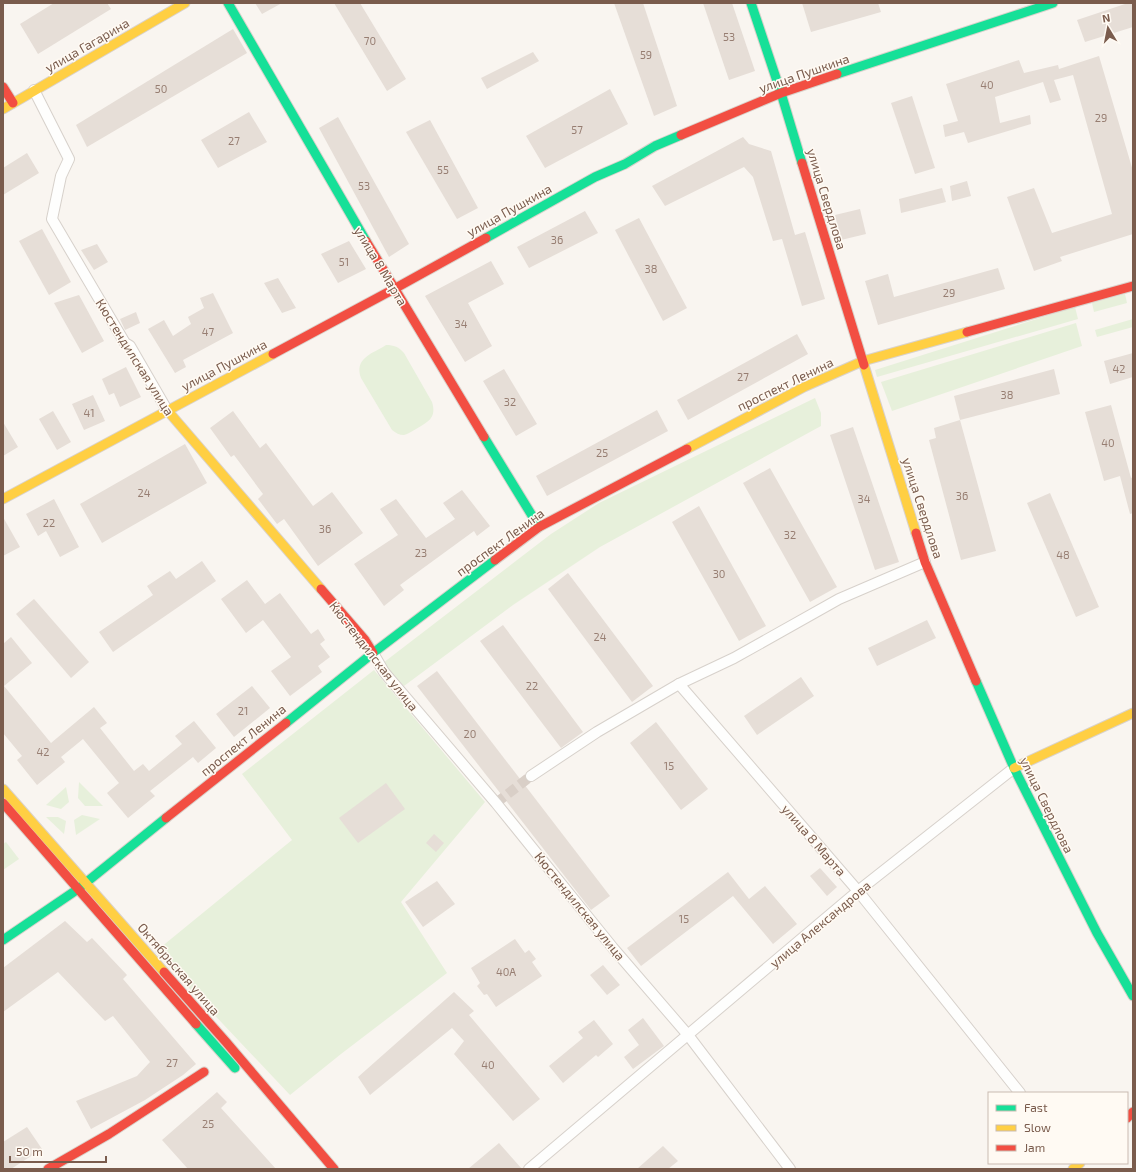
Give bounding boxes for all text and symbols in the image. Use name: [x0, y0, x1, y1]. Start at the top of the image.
north arrow: [1088, 8, 1128, 48]
text: N: [1101, 11, 1111, 25]
street label: улица Гагарина: [42, 14, 132, 76]
house number: 53: [723, 30, 735, 43]
house number: 70: [364, 34, 376, 47]
house number: 59: [640, 48, 652, 61]
street label: улица Пушкина: [757, 50, 851, 96]
house number: 40: [980, 78, 994, 91]
house number: 50: [155, 82, 167, 95]
house number: 29: [1095, 111, 1107, 124]
house number: 57: [571, 123, 583, 136]
house number: 27: [228, 134, 240, 147]
street label: улица Свердлова: [804, 146, 850, 252]
house number: 55: [437, 163, 449, 176]
house number: 53: [358, 179, 370, 192]
street label: улица Пушкина: [464, 180, 554, 240]
street label: улица 8 Марта: [351, 223, 411, 309]
house number: 36: [551, 233, 563, 246]
house number: 51: [339, 255, 349, 268]
house number: 38: [645, 262, 657, 275]
house number: 29: [943, 286, 955, 299]
street label: Кюстендилская улица: [93, 296, 177, 418]
house number: 34: [455, 317, 468, 330]
house number: 47: [202, 325, 215, 338]
street label: улица Пушкина: [178, 336, 270, 394]
street label: проспект Ленина: [734, 354, 836, 414]
house number: 42: [1113, 362, 1125, 375]
house number: 27: [737, 370, 749, 383]
house number: 38: [1001, 388, 1013, 401]
house number: 32: [504, 395, 516, 408]
house number: 41: [83, 406, 95, 419]
house number: 40: [1101, 436, 1115, 449]
house number: 25: [596, 446, 608, 459]
street label: улица Свердлова: [899, 456, 947, 560]
house number: 24: [138, 486, 151, 499]
house number: 36: [956, 489, 968, 502]
house number: 34: [858, 492, 871, 505]
street label: проспект Ленина: [453, 505, 547, 579]
house number: 22: [43, 516, 55, 529]
house number: 36: [319, 522, 331, 535]
house number: 32: [784, 528, 796, 541]
house number: 23: [415, 546, 427, 559]
house number: 48: [1056, 548, 1070, 561]
house number: 30: [713, 567, 725, 580]
street label: Кюстендилская улица: [326, 598, 422, 714]
house number: 24: [594, 630, 607, 643]
house number: 22: [526, 679, 538, 692]
street label: проспект Ленина: [197, 701, 289, 779]
house number: 21: [238, 704, 248, 717]
house number: 20: [464, 727, 476, 740]
house number: 42: [37, 745, 49, 758]
street label: улица Свердлова: [1017, 754, 1077, 856]
house number: 15: [664, 759, 674, 772]
street label: улица 8 Марта: [779, 801, 849, 879]
street label: Кюстендилская улица: [531, 849, 629, 963]
street label: улица Александрова: [766, 877, 874, 971]
house number: 15: [679, 912, 689, 925]
street label: Октябрьская улица: [134, 919, 224, 1019]
house number: 40А: [496, 965, 516, 978]
house number: 27: [166, 1056, 178, 1069]
house number: 40: [481, 1058, 495, 1071]
legend: [988, 1092, 1128, 1164]
text: Fast: [1024, 1100, 1048, 1114]
house number: 25: [202, 1117, 214, 1130]
text: Slow: [1024, 1120, 1051, 1134]
scale bar: [10, 1138, 106, 1164]
text: Jam: [1024, 1140, 1045, 1154]
text: 50 m: [16, 1144, 43, 1158]

